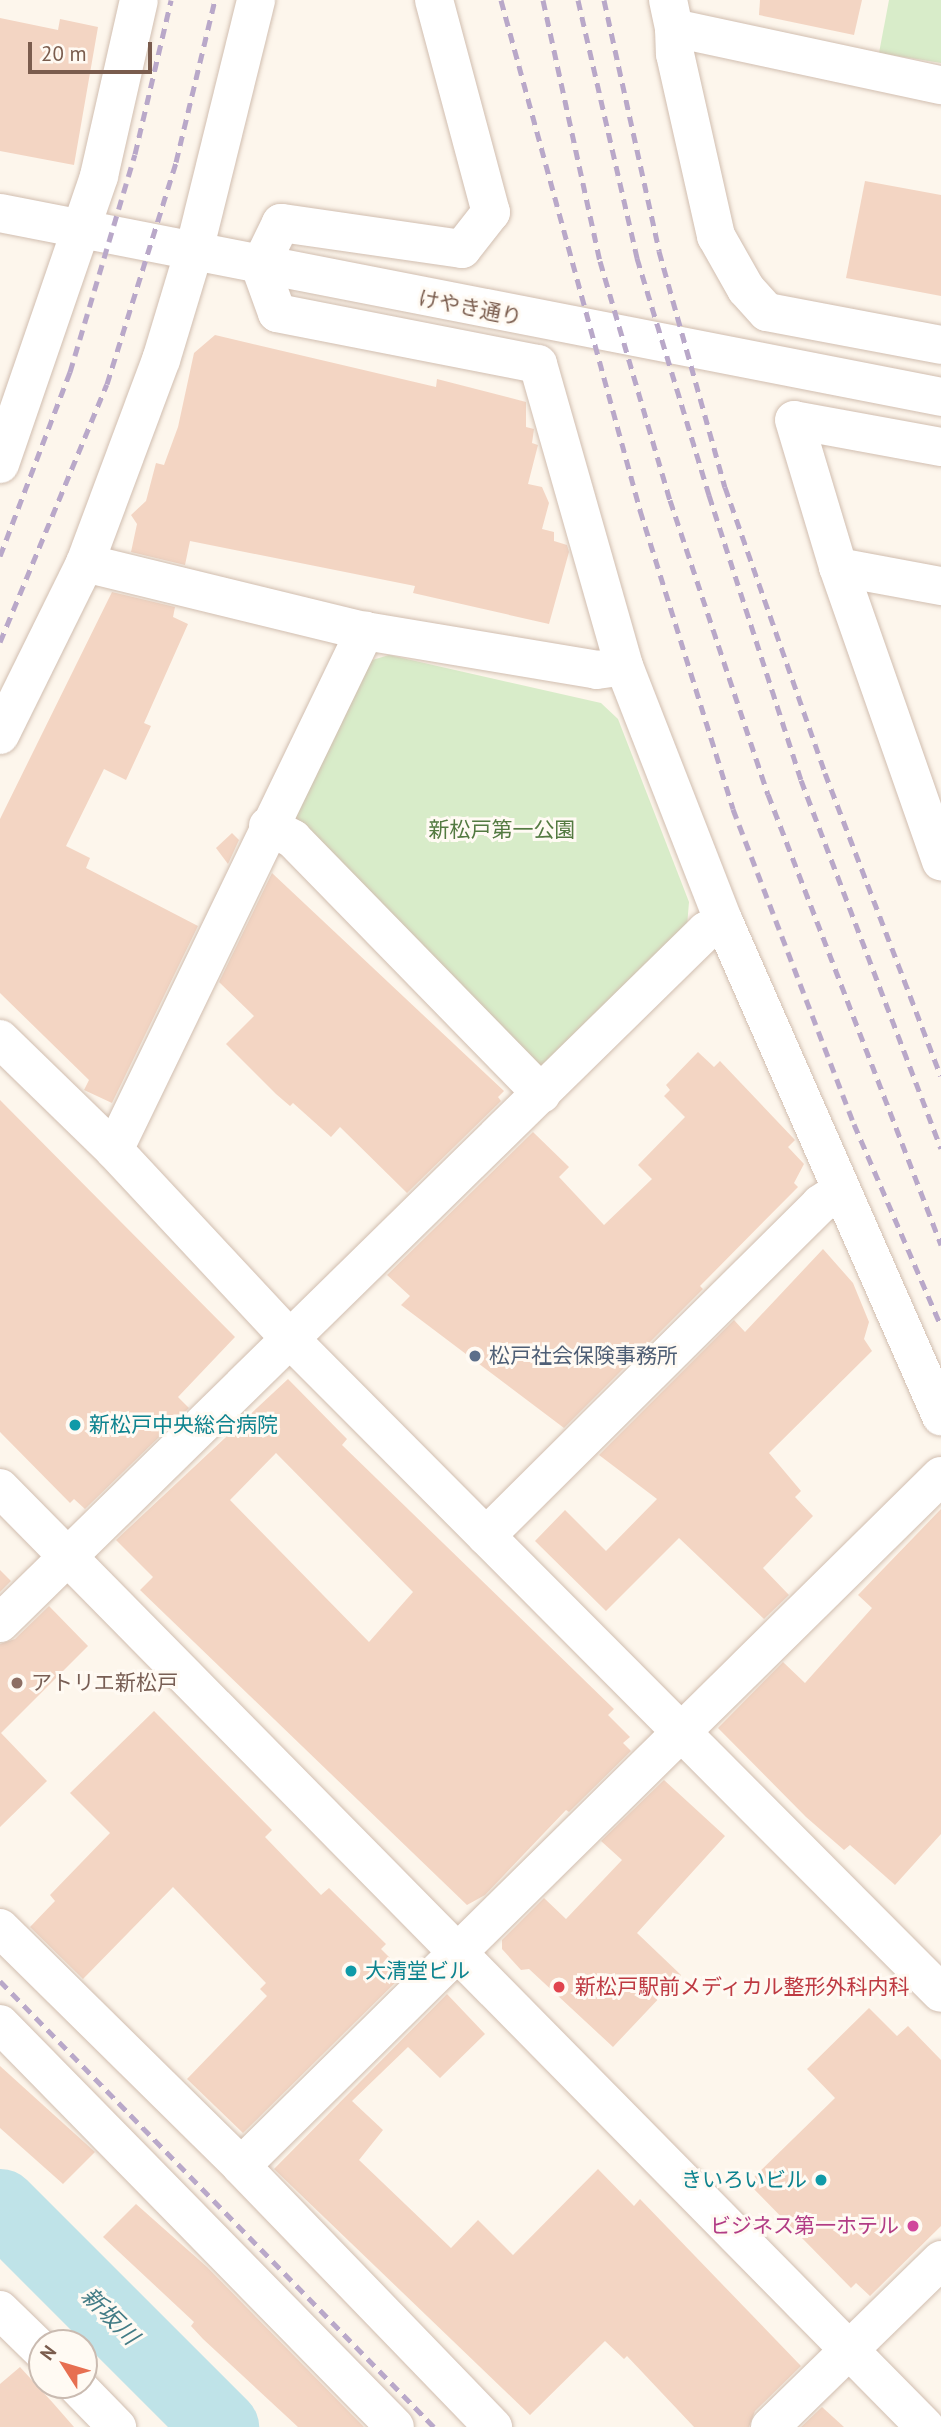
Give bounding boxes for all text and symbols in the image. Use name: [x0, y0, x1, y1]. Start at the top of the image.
scale bar: [32, 28, 156, 72]
text: 20 m: [41, 40, 87, 67]
street label: けやき通り: [416, 286, 524, 330]
park label: 新松戸第一公園: [429, 817, 575, 843]
place label: 松戸社会保険事務所: [489, 1343, 678, 1369]
marker: 松戸社会保険事務所: [467, 1348, 483, 1364]
place label: 新松戸中央総合病院: [89, 1412, 278, 1438]
marker: 新松戸中央総合病院: [67, 1417, 83, 1433]
place label: アトリエ新松戸: [31, 1670, 178, 1696]
marker: アトリエ新松戸: [9, 1675, 25, 1691]
place label: 大清堂ビル: [365, 1958, 470, 1984]
marker: 大清堂ビル: [343, 1963, 359, 1979]
place label: 新松戸駅前メディカル整形外科内科: [575, 1974, 911, 2000]
marker: 新松戸駅前メディカル整形外科内科: [549, 1977, 569, 1997]
place label: きいろいビル: [681, 2167, 807, 2193]
marker: きいろいビル: [813, 2172, 829, 2188]
place label: ビジネス第一ホテル: [710, 2213, 899, 2239]
marker: ビジネス第一ホテル: [905, 2218, 921, 2234]
water label: 新坂川: [76, 2282, 144, 2350]
north arrow: [28, 2329, 98, 2399]
text: N: [34, 2340, 61, 2365]

